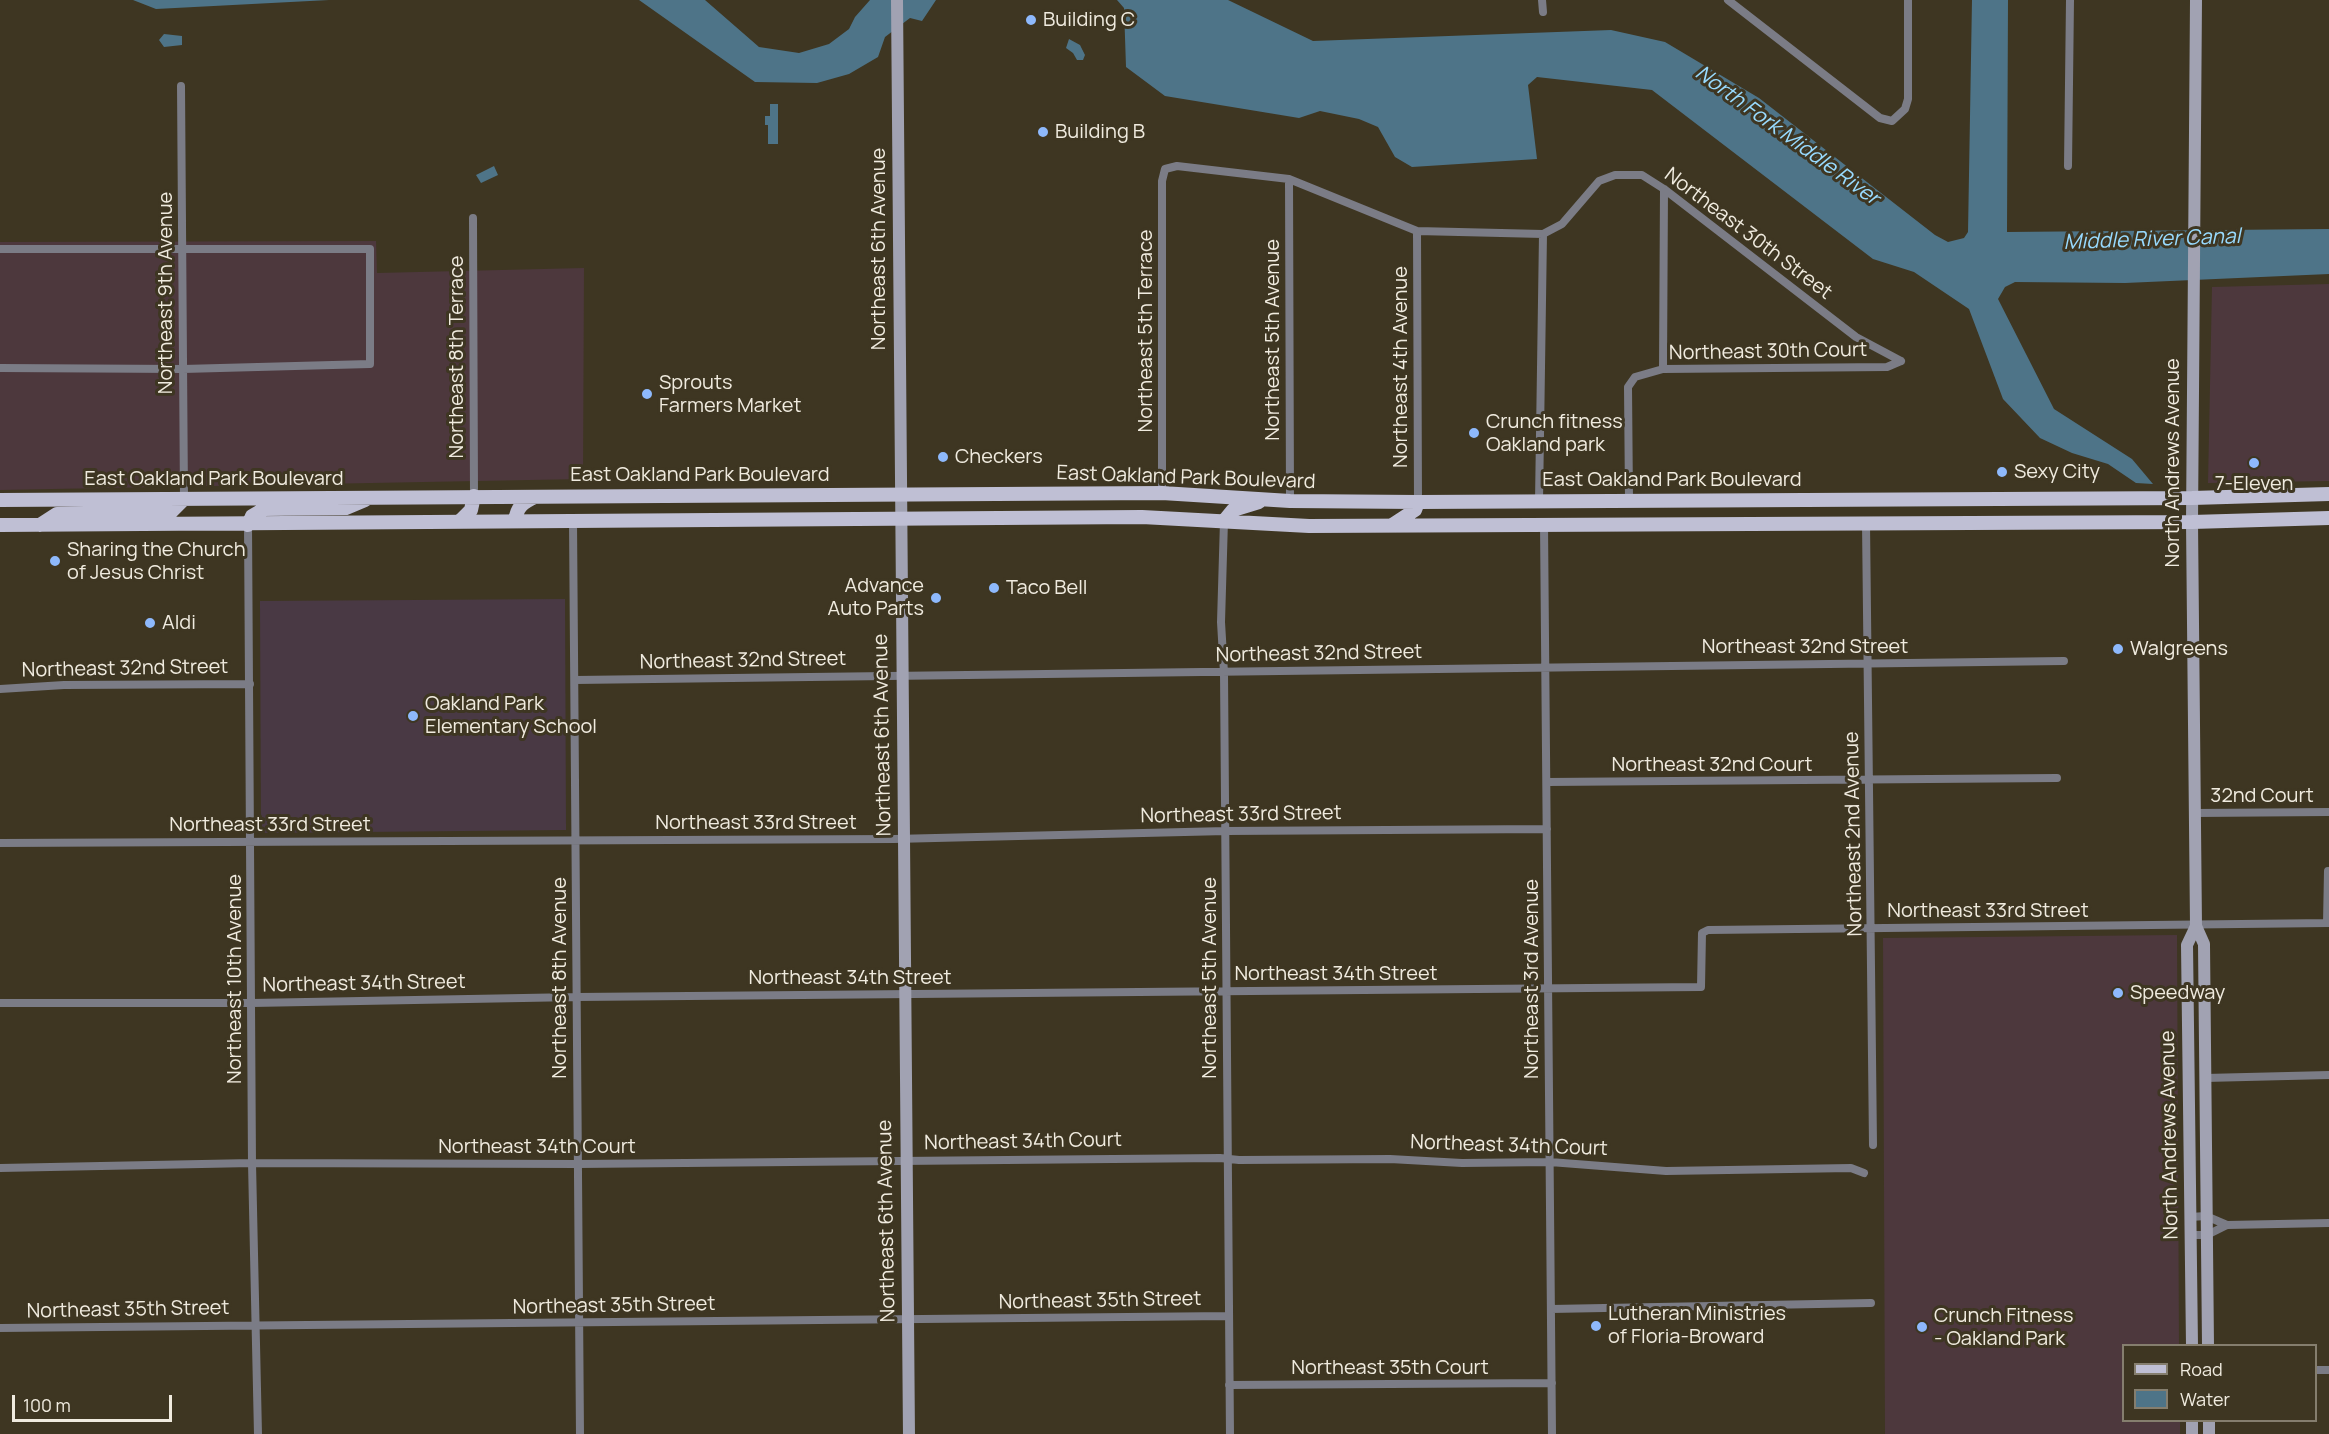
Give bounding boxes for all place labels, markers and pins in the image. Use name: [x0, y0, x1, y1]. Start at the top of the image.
place label: Building C: [1043, 8, 1135, 32]
marker: Building C: [1024, 13, 1038, 27]
place label: Building B: [1055, 120, 1145, 144]
marker: Building B: [1036, 125, 1050, 139]
place label: Sprouts Farmers Market: [659, 371, 801, 418]
marker: Sprouts Farmers Market: [640, 387, 654, 401]
place label: Crunch fitness Oakland park: [1486, 410, 1623, 457]
marker: Crunch fitness Oakland park: [1467, 426, 1481, 440]
place label: Checkers: [955, 445, 1043, 469]
marker: Checkers: [936, 450, 950, 464]
marker: 7-Eleven: [2247, 456, 2261, 470]
place label: Sexy City: [2014, 460, 2100, 484]
marker: Sexy City: [1995, 465, 2009, 479]
place label: 7-Eleven: [2215, 472, 2293, 496]
place label: Sharing the Church of Jesus Christ: [67, 538, 246, 585]
marker: Sharing the Church of Jesus Christ: [48, 554, 62, 568]
place label: Advance Auto Parts: [828, 574, 924, 621]
place label: Taco Bell: [1006, 576, 1088, 600]
marker: Taco Bell: [987, 581, 1001, 595]
marker: Advance Auto Parts: [929, 591, 943, 605]
place label: Aldi: [162, 611, 196, 635]
marker: Aldi: [143, 616, 157, 630]
place label: Walgreens: [2130, 637, 2228, 661]
marker: Walgreens: [2111, 642, 2125, 656]
place label: Oakland Park Elementary School: [425, 692, 597, 739]
marker: Oakland Park Elementary School: [406, 709, 420, 723]
place label: Speedway: [2130, 981, 2225, 1005]
marker: Speedway: [2111, 986, 2125, 1000]
place label: Lutheran Ministries of Floria-Broward: [1608, 1302, 1786, 1349]
place label: Crunch Fitness - Oakland Park: [1934, 1304, 2073, 1351]
marker: Lutheran Ministries of Floria-Broward: [1589, 1319, 1603, 1333]
marker: Crunch Fitness - Oakland Park: [1915, 1320, 1929, 1334]

